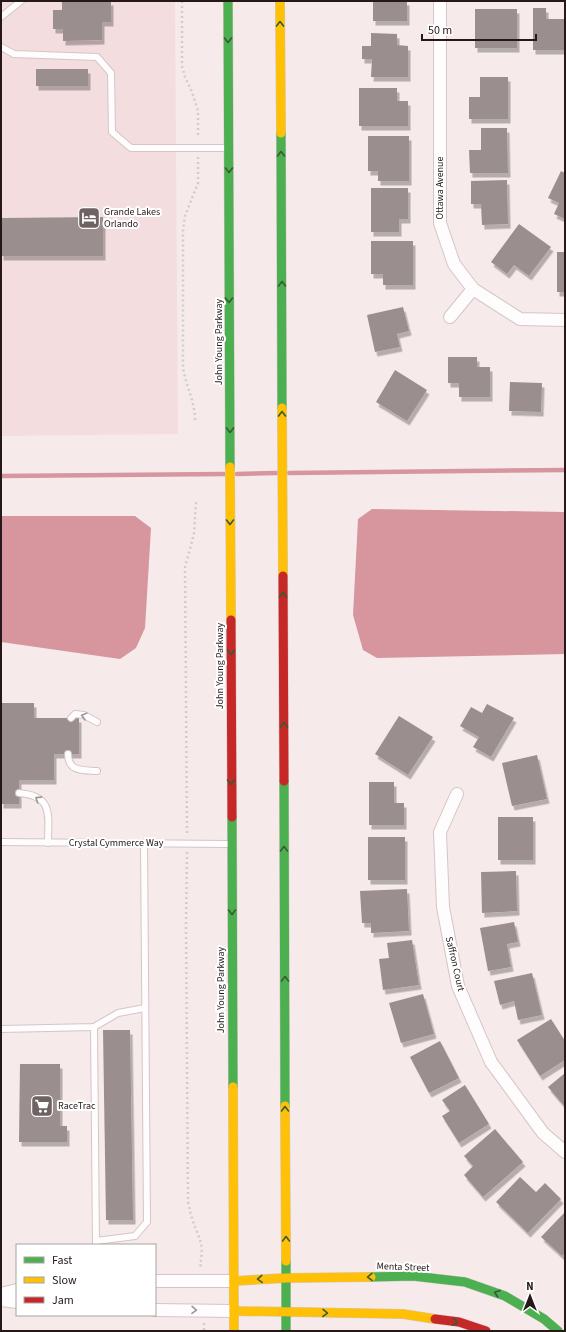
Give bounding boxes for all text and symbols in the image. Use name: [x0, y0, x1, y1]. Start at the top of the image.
scale bar: [422, 16, 536, 42]
one-way arrow: [276, 21, 285, 27]
text: 50 m: [428, 22, 452, 39]
one-way arrow: [224, 37, 232, 43]
one-way arrow: [277, 151, 285, 157]
street label: Ottawa Avenue: [433, 156, 447, 219]
one-way arrow: [225, 167, 233, 173]
hotel icon: Grande Lakes Orlando: [76, 205, 102, 231]
place label: Grande Lakes Orlando: [104, 205, 160, 231]
one-way arrow: [278, 281, 286, 287]
one-way arrow: [225, 297, 233, 303]
street label: John Young Parkway: [212, 299, 226, 385]
one-way arrow: [278, 411, 286, 417]
one-way arrow: [226, 427, 234, 433]
one-way arrow: [226, 519, 234, 525]
one-way arrow: [279, 592, 287, 598]
street label: John Young Parkway: [213, 623, 227, 709]
one-way arrow: [227, 649, 235, 655]
one-way arrow: [80, 712, 87, 721]
one-way arrow: [280, 722, 288, 728]
one-way arrow: [227, 779, 235, 785]
one-way arrow: [35, 797, 42, 804]
street label: Crystal Cymmerce Way: [69, 836, 164, 850]
one-way arrow: [280, 846, 288, 852]
one-way arrow: [228, 909, 236, 915]
street label: Saffron Court: [442, 935, 468, 993]
street label: John Young Parkway: [214, 947, 228, 1033]
one-way arrow: [281, 976, 289, 982]
supermarket icon: RaceTrac: [29, 1093, 55, 1119]
place label: RaceTrac: [58, 1099, 96, 1113]
one-way arrow: [281, 1106, 290, 1112]
one-way arrow: [282, 1236, 290, 1242]
legend: [16, 1244, 156, 1316]
text: Fast: [52, 1252, 72, 1269]
street label: Menta Street: [376, 1259, 430, 1275]
text: Slow: [52, 1272, 77, 1289]
one-way arrow: [367, 1273, 373, 1281]
one-way arrow: [257, 1275, 263, 1284]
north arrow: [510, 1276, 550, 1316]
text: N: [526, 1279, 534, 1294]
one-way arrow: [494, 1290, 501, 1298]
text: Jam: [52, 1292, 74, 1309]
one-way arrow: [191, 1306, 197, 1314]
one-way arrow: [322, 1309, 328, 1317]
one-way arrow: [452, 1317, 458, 1325]

